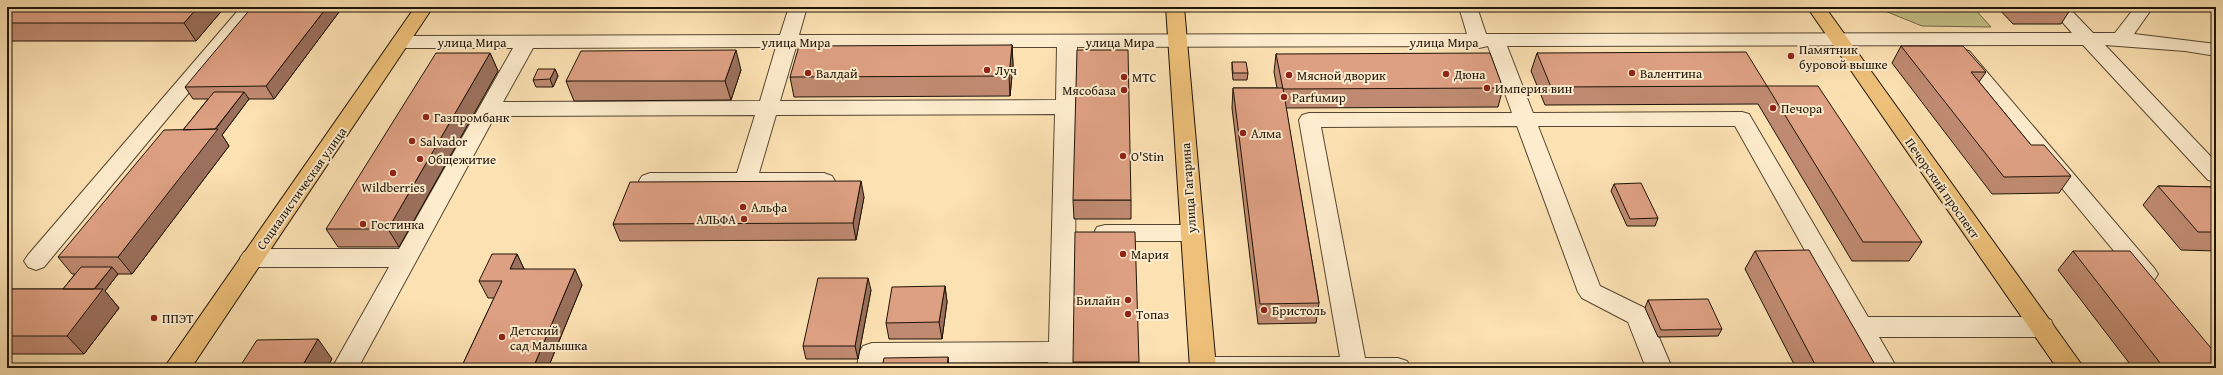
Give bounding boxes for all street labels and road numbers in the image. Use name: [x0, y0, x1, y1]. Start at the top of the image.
street label: улица Мира: [436, 33, 507, 52]
street label: улица Мира: [760, 33, 831, 52]
street label: улица Мира: [1084, 33, 1155, 52]
street label: улица Мира: [1408, 33, 1479, 52]
street label: Социалистическая улица: [252, 122, 352, 254]
street label: Печорский проспект: [1901, 134, 1985, 243]
street label: улица Гагарина: [1176, 141, 1201, 235]

